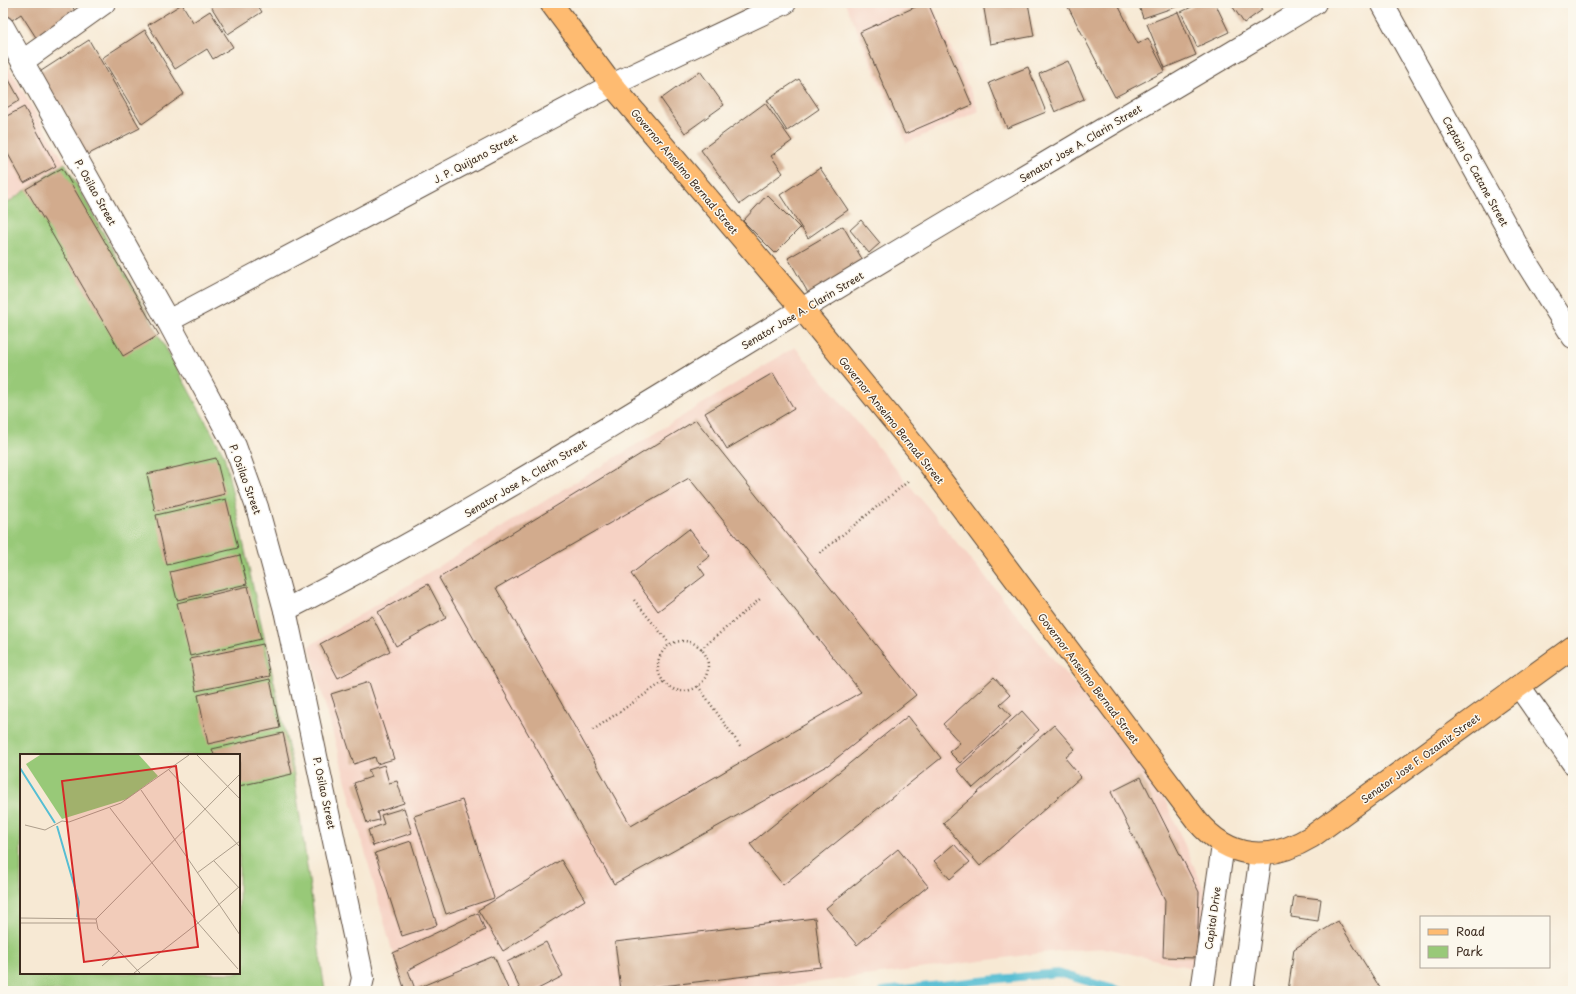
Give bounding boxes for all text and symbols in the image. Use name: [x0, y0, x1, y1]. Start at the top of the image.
street label: Senator Jose A. Clarin Street: [1016, 100, 1144, 186]
street label: Governor Anselmo Bernad Street: [628, 105, 742, 237]
street label: Captain G. Catane Street: [1439, 113, 1513, 229]
street label: J. P. Quijano Street: [430, 129, 520, 187]
street label: P. Osilao Street: [72, 156, 120, 228]
street label: Senator Jose A. Clarin Street: [738, 267, 866, 353]
street label: Governor Anselmo Bernad Street: [836, 353, 948, 487]
street label: Senator Jose A. Clarin Street: [461, 435, 589, 521]
street label: P. Osilao Street: [226, 442, 266, 516]
street label: Governor Anselmo Bernad Street: [1035, 610, 1143, 746]
street label: Senator Jose F. Ozamiz Street: [1357, 710, 1483, 806]
inset map: [20, 754, 240, 974]
street label: P. Osilao Street: [310, 756, 340, 830]
street label: Capitol Drive: [1200, 886, 1224, 950]
legend: [1420, 916, 1550, 968]
text: Road: [1456, 922, 1485, 940]
text: Park: [1456, 942, 1483, 960]

